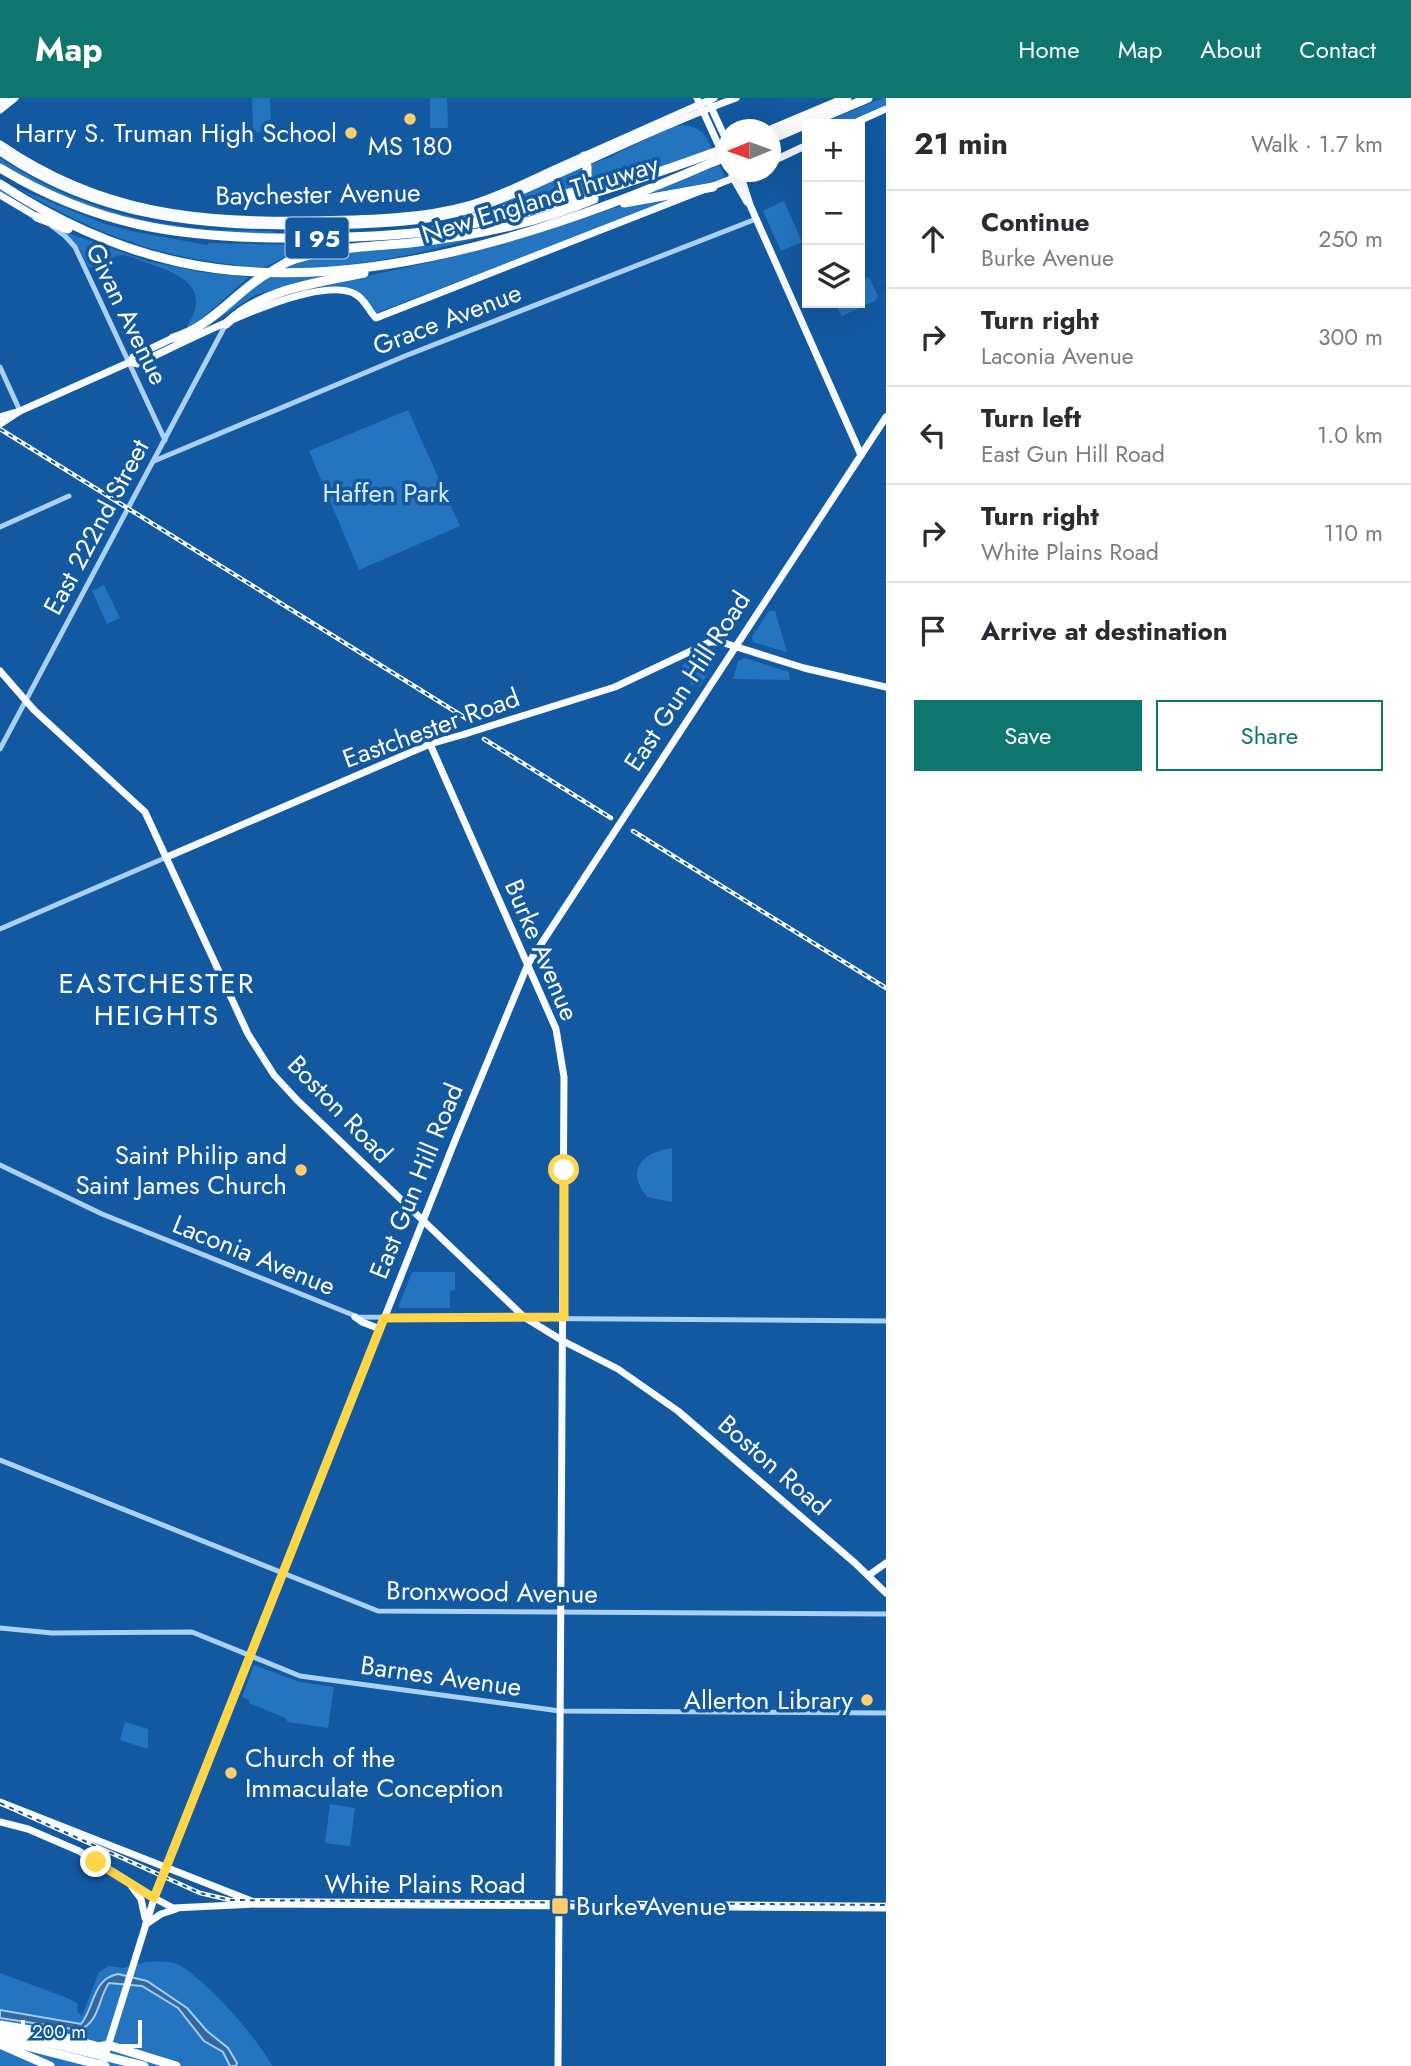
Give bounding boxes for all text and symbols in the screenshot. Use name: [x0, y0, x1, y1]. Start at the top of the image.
text: Map: [35, 26, 103, 73]
text: Home: [1018, 32, 1080, 67]
text: Map: [1118, 32, 1162, 67]
text: About: [1200, 32, 1261, 67]
text: Contact: [1299, 32, 1376, 67]
marker: MS 180: [402, 111, 418, 127]
place label: Harry S. Truman High School: [15, 114, 337, 152]
north arrow: [718, 119, 781, 182]
map controls: [802, 119, 865, 308]
button: +: [802, 119, 865, 182]
text: 21 min: [914, 122, 1008, 165]
marker: Harry S. Truman High School: [343, 125, 359, 141]
place label: MS 180: [368, 127, 452, 165]
text: Walk · 1.7 km: [1251, 127, 1383, 161]
street label: New England Thruway: [417, 145, 664, 253]
street label: Baychester Avenue: [215, 173, 421, 215]
button: −: [802, 182, 865, 245]
text: Continue: [981, 203, 1090, 241]
road number: I 95: [286, 218, 348, 258]
icon: ahead: [914, 220, 952, 258]
text: 250 m: [1318, 222, 1383, 256]
street label: Givan Avenue: [76, 237, 178, 391]
text: Burke Avenue: [981, 241, 1114, 275]
button: layers: [802, 245, 865, 308]
street label: Grace Avenue: [367, 273, 527, 365]
text: Turn right: [981, 301, 1099, 339]
icon: right: [914, 318, 952, 356]
text: 300 m: [1318, 320, 1383, 354]
text: Laconia Avenue: [981, 339, 1134, 373]
text: Turn left: [981, 399, 1081, 437]
icon: left: [914, 416, 952, 454]
text: 1.0 km: [1317, 418, 1383, 452]
street label: East 222nd Street: [34, 432, 159, 622]
text: East Gun Hill Road: [981, 437, 1165, 471]
park label: Haffen Park: [322, 474, 450, 512]
text: Turn right: [981, 497, 1099, 535]
icon: right: [914, 514, 952, 552]
text: 110 m: [1324, 516, 1383, 550]
text: White Plains Road: [981, 535, 1159, 569]
street label: East Gun Hill Road: [614, 584, 760, 778]
icon: arrive: [914, 612, 952, 650]
text: Arrive at destination: [981, 612, 1228, 650]
street label: Eastchester Road: [337, 678, 525, 778]
button: Save: [914, 700, 1142, 771]
button: Share: [1156, 700, 1383, 771]
street label: Burke Avenue: [495, 873, 589, 1027]
district label: EASTCHESTER HEIGHTS: [59, 963, 255, 1036]
street label: Boston Road: [279, 1046, 401, 1172]
street label: East Gun Hill Road: [359, 1078, 473, 1284]
place label: Saint Philip and Saint James Church: [75, 1136, 287, 1204]
route start: [548, 1154, 579, 1185]
marker: Saint Philip and Saint James Church: [293, 1162, 309, 1178]
street label: Laconia Avenue: [167, 1205, 341, 1305]
street label: Boston Road: [710, 1406, 838, 1524]
street label: Bronxwood Avenue: [386, 1571, 598, 1613]
street label: Barnes Avenue: [358, 1646, 524, 1706]
place label: Allerton Library: [684, 1681, 854, 1719]
marker: Allerton Library: [859, 1692, 875, 1708]
place label: Church of the Immaculate Conception: [245, 1739, 504, 1807]
marker: Church of the Immaculate Conception: [223, 1765, 239, 1781]
route end: [80, 1846, 111, 1877]
street label: White Plains Road: [324, 1865, 526, 1903]
place label: Burke Avenue: [576, 1887, 726, 1925]
marker: Burke Avenue: [550, 1896, 570, 1916]
scale bar: [21, 2017, 142, 2049]
text: 200 m: [32, 2018, 86, 2045]

